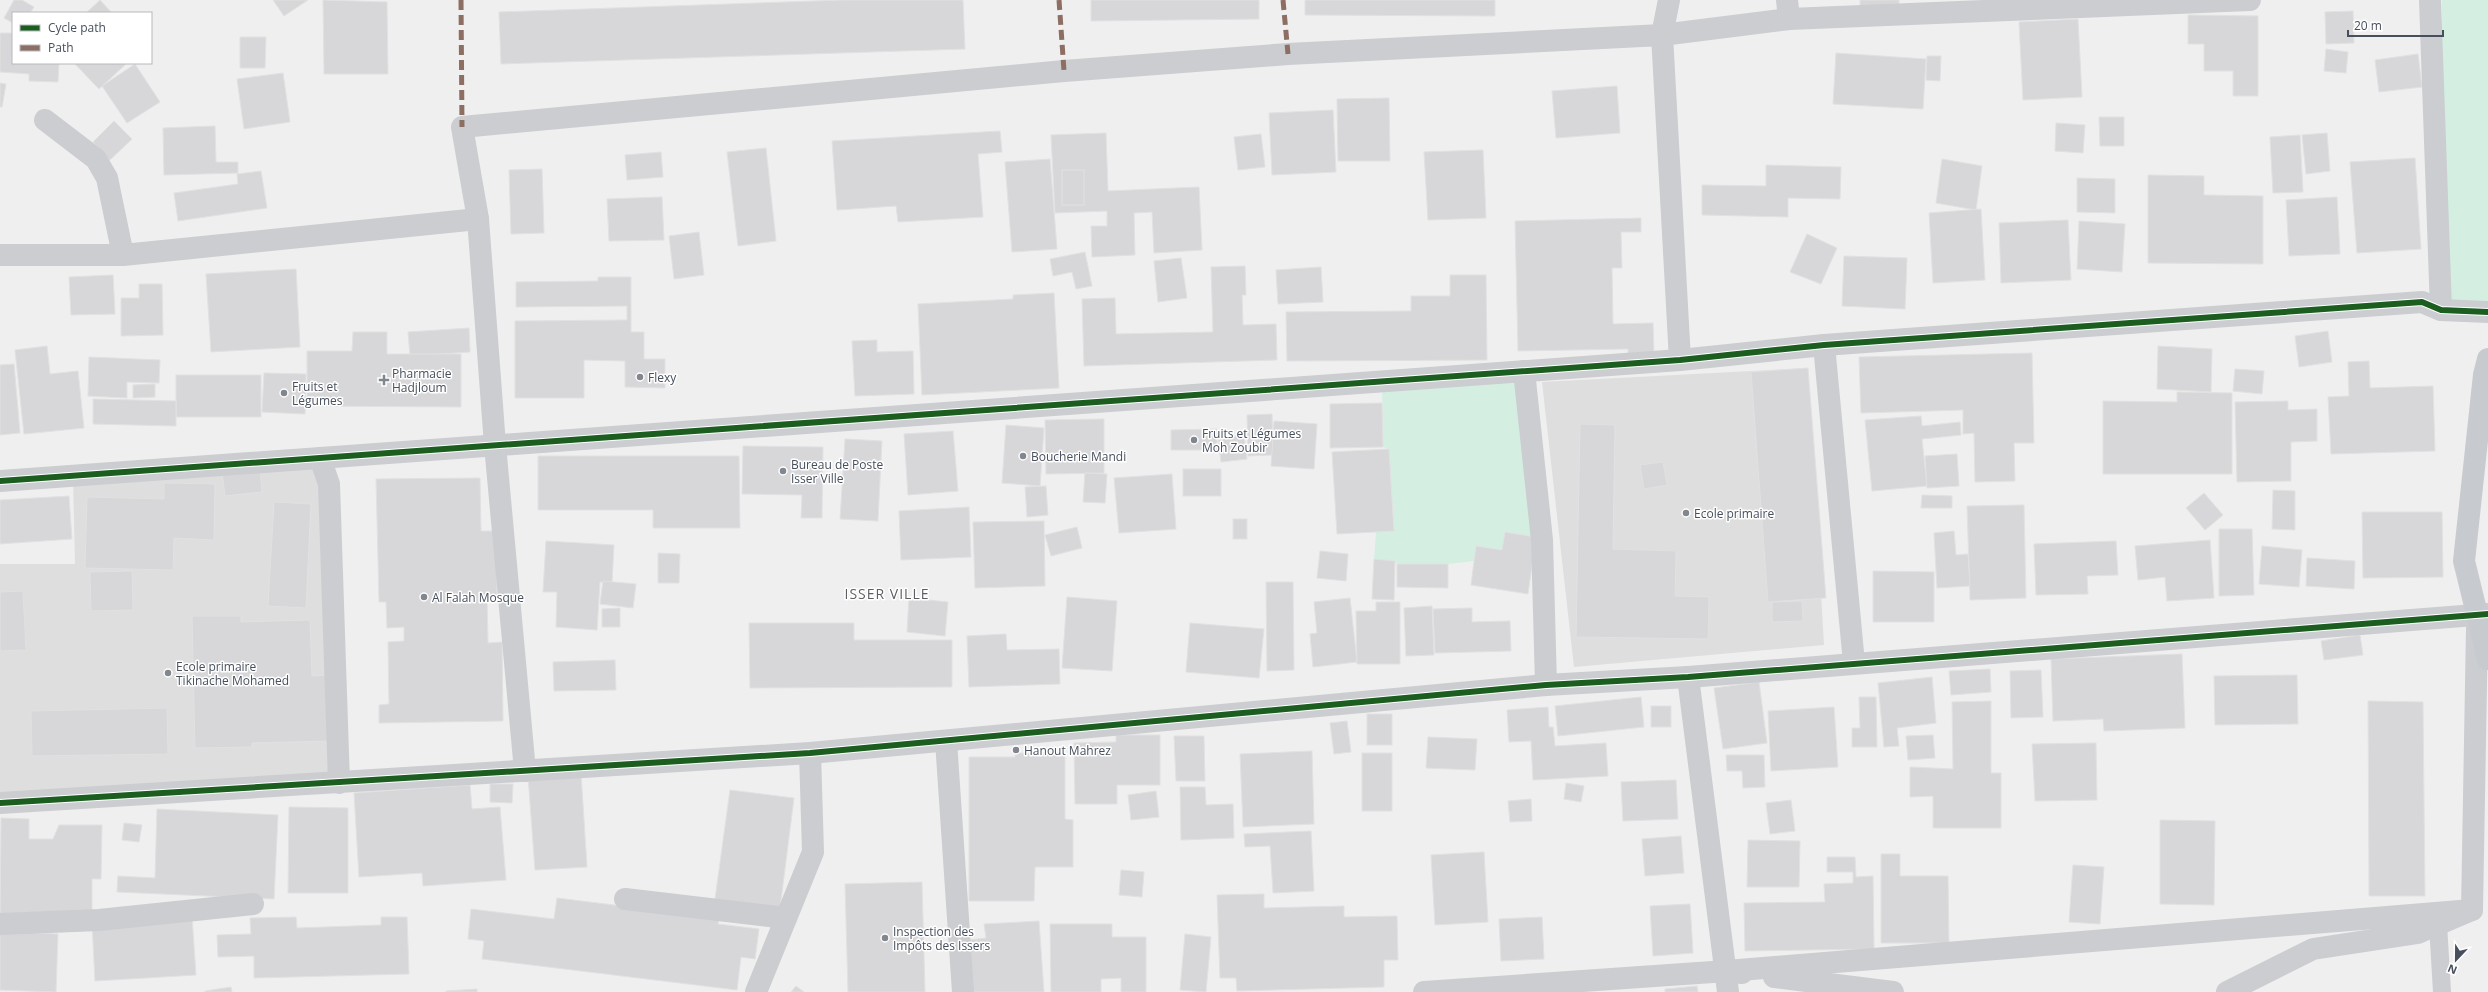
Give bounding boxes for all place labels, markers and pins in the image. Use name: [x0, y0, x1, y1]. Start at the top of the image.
place label: Pharmacie Hadjloum: [392, 365, 452, 396]
place label: Flexy: [648, 369, 677, 386]
marker: Flexy: [635, 372, 645, 382]
marker: Pharmacie Hadjloum: [379, 375, 389, 385]
place label: Fruits et Légumes: [292, 378, 343, 409]
marker: Fruits et Légumes: [279, 388, 289, 398]
place label: Fruits et Légumes Moh Zoubir: [1202, 425, 1301, 456]
marker: Fruits et Légumes Moh Zoubir: [1189, 435, 1199, 445]
place label: Boucherie Mandi: [1031, 448, 1126, 465]
marker: Boucherie Mandi: [1018, 451, 1028, 461]
place label: Bureau de Poste Isser Ville: [791, 456, 884, 487]
marker: Bureau de Poste Isser Ville: [778, 466, 788, 476]
place label: Ecole primaire: [1694, 505, 1775, 522]
marker: Ecole primaire: [1681, 508, 1691, 518]
place label: Al Falah Mosque: [432, 589, 524, 606]
marker: Al Falah Mosque: [419, 592, 429, 602]
place label: Ecole primaire Tikinache Mohamed: [176, 658, 289, 689]
marker: Ecole primaire Tikinache Mohamed: [163, 668, 173, 678]
place label: Hanout Mahrez: [1024, 742, 1111, 759]
marker: Hanout Mahrez: [1011, 745, 1021, 755]
place label: Inspection des Impôts des Issers: [893, 923, 990, 954]
marker: Inspection des Impôts des Issers: [880, 933, 890, 943]

